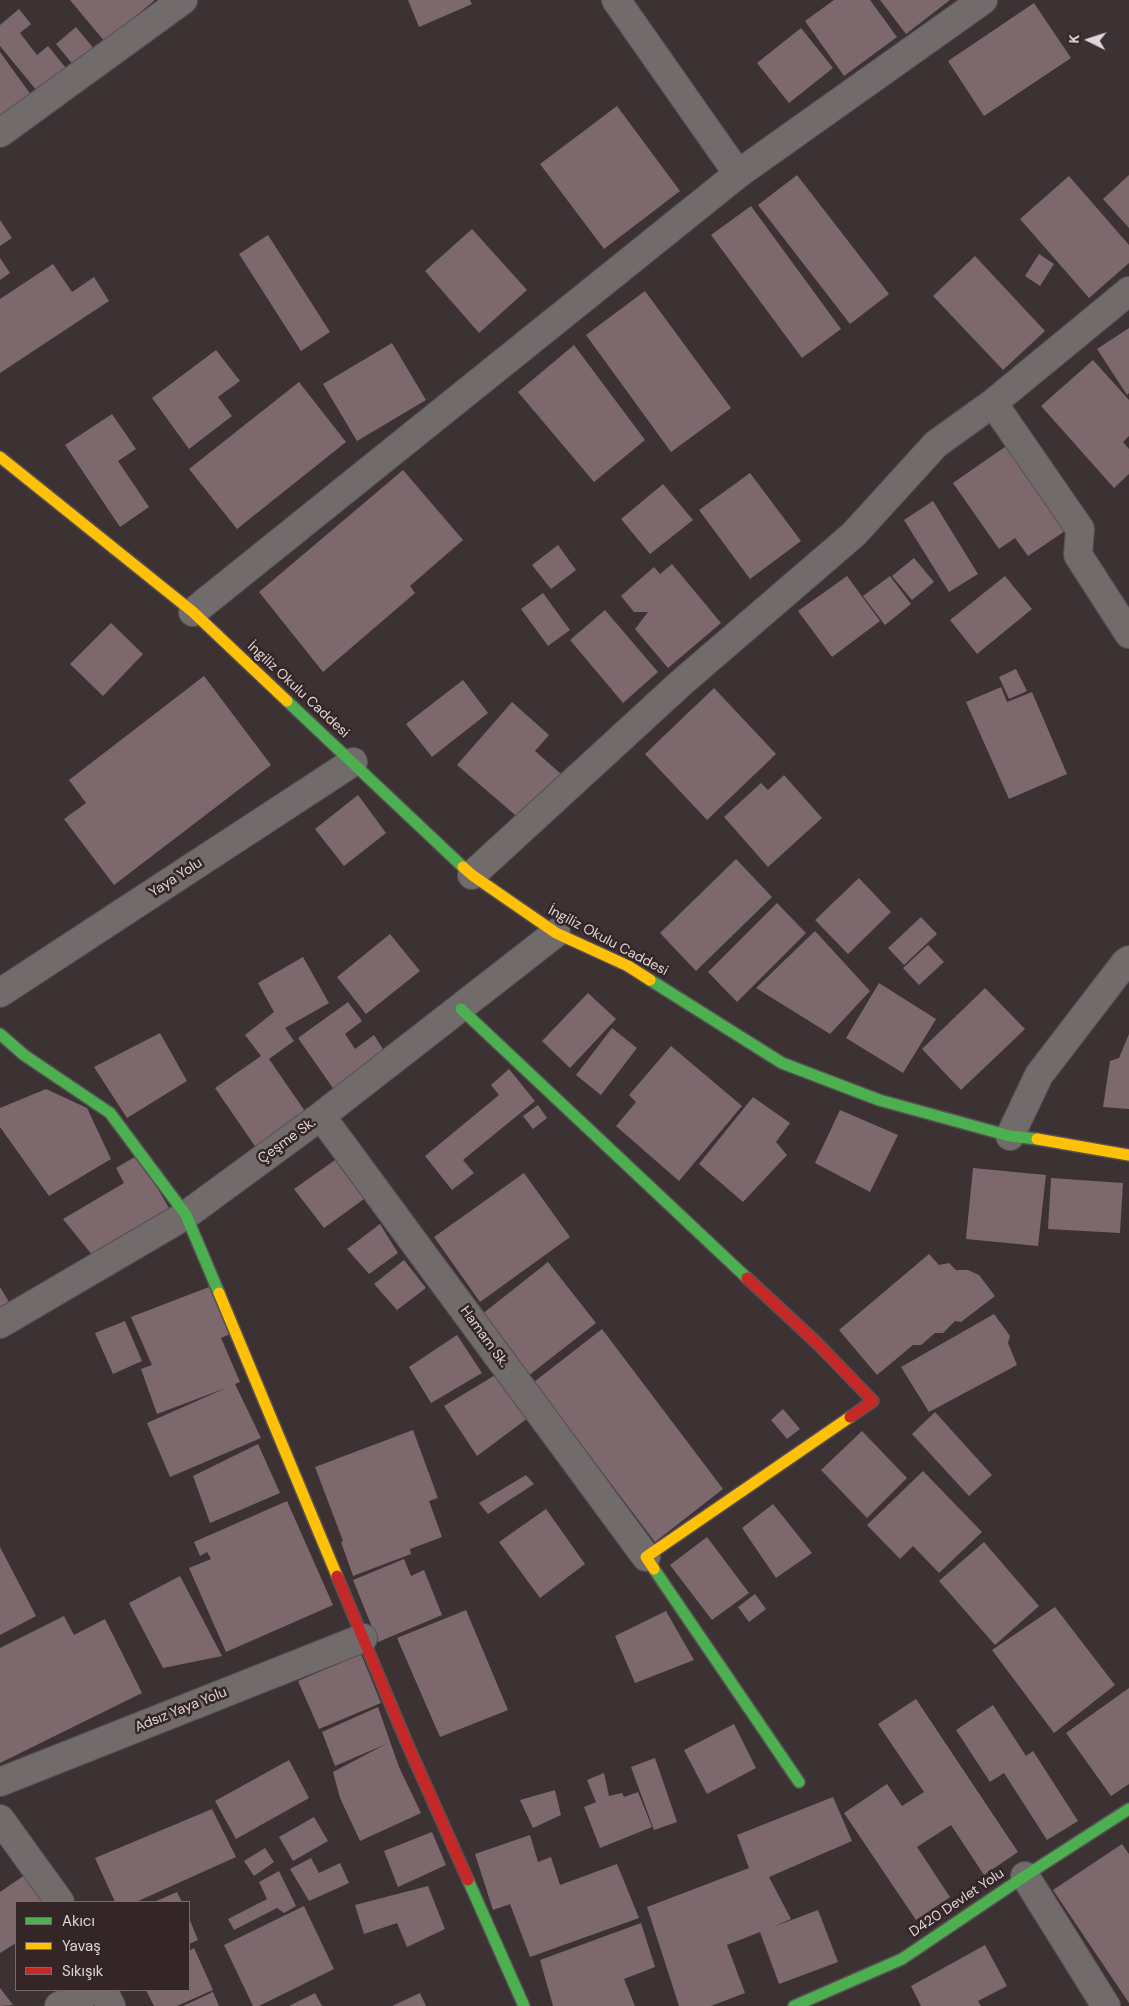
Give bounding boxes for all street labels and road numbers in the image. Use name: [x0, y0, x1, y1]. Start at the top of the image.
street label: İngiliz Okulu Caddesi: [243, 638, 353, 742]
street label: Yaya Yolu: [146, 855, 206, 901]
street label: İngiliz Okulu Caddesi: [545, 902, 671, 980]
street label: Çeşme Sk.: [255, 1114, 319, 1168]
street label: Hamam Sk.: [456, 1303, 512, 1371]
street label: Adsız Yaya Yolu: [133, 1684, 229, 1736]
street label: D420 Devlet Yolu: [907, 1865, 1007, 1941]

